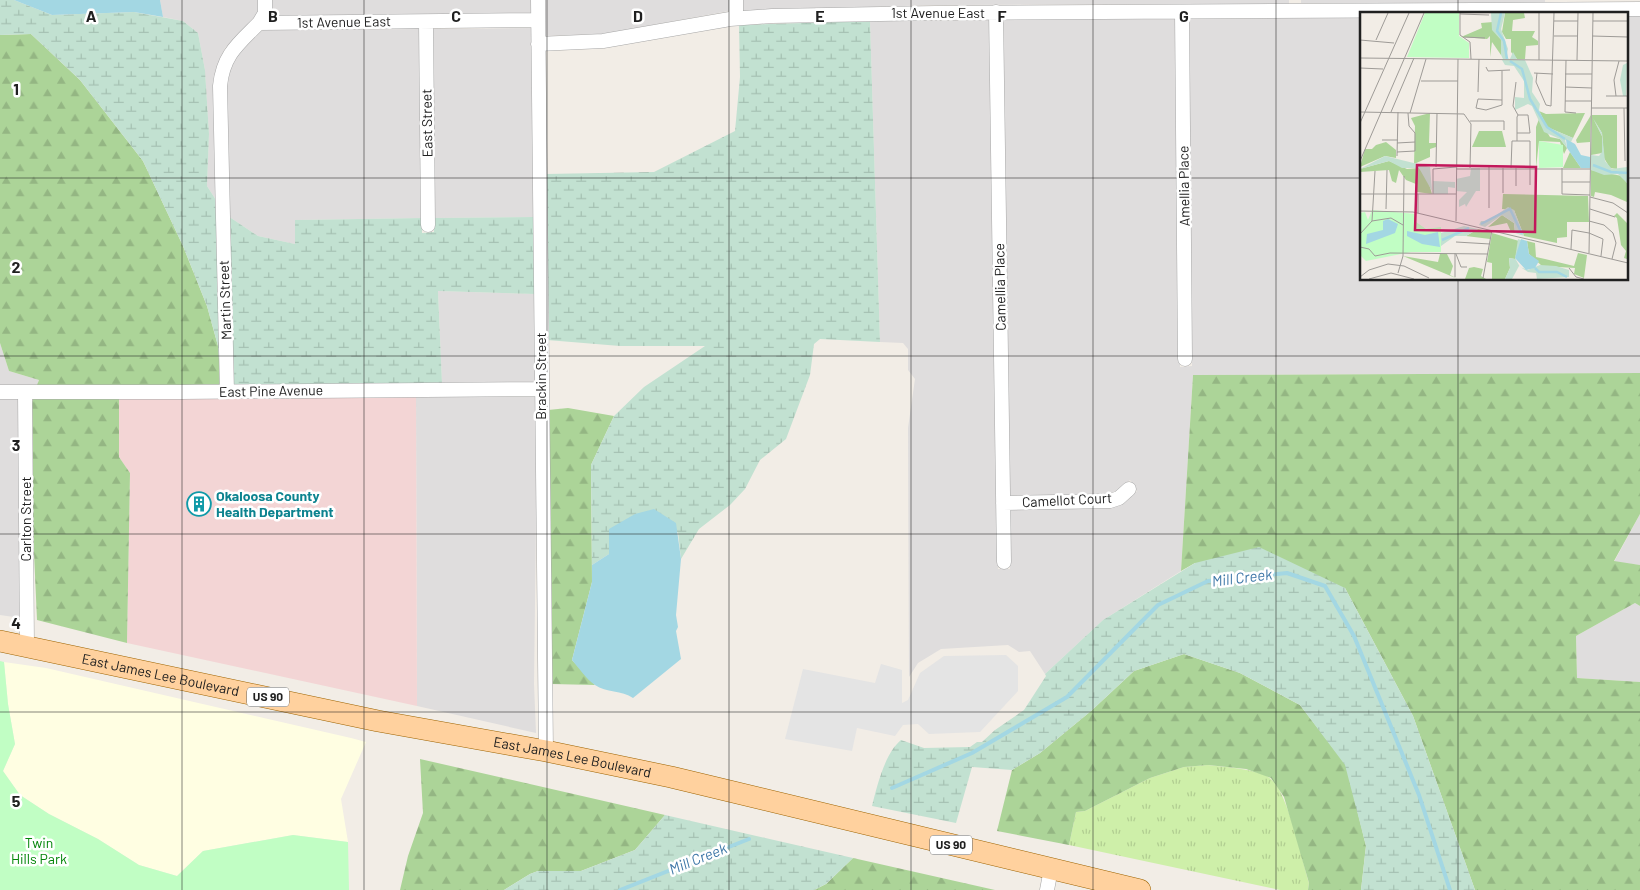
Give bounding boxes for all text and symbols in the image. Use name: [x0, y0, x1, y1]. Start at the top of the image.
street label: 1st Avenue East: [891, 4, 985, 21]
text: A: [86, 6, 97, 25]
text: B: [268, 6, 278, 25]
text: C: [451, 6, 461, 25]
text: D: [633, 6, 643, 25]
text: E: [815, 6, 825, 25]
text: F: [998, 6, 1007, 25]
text: G: [1179, 6, 1189, 25]
street label: 1st Avenue East: [297, 12, 391, 31]
inset map: [1360, 12, 1628, 280]
text: 1: [13, 79, 19, 98]
street label: East Street: [417, 89, 436, 157]
street label: Amellia Place: [1174, 145, 1193, 227]
street label: Camellia Place: [990, 243, 1009, 331]
text: 2: [12, 257, 21, 276]
street label: Martin Street: [215, 260, 234, 340]
street label: Brackin Street: [532, 332, 549, 420]
street label: East Pine Avenue: [219, 381, 323, 400]
text: 3: [12, 435, 20, 454]
street label: Carlton Street: [17, 477, 34, 561]
place label: Okaloosa County Health Department: [216, 487, 334, 520]
street label: Camellot Court: [1021, 489, 1113, 510]
building icon: Okaloosa County Health Department: [186, 491, 212, 517]
water label: Mill Creek: [1211, 564, 1274, 590]
text: 4: [11, 613, 21, 632]
street label: East James Lee Boulevard: [80, 650, 241, 699]
road number: US 90: [247, 688, 289, 706]
street label: East James Lee Boulevard: [492, 733, 653, 781]
text: 5: [12, 791, 21, 810]
park label: Twin Hills Park: [11, 834, 67, 867]
road number: US 90: [930, 836, 972, 854]
water label: Mill Creek: [666, 838, 730, 878]

